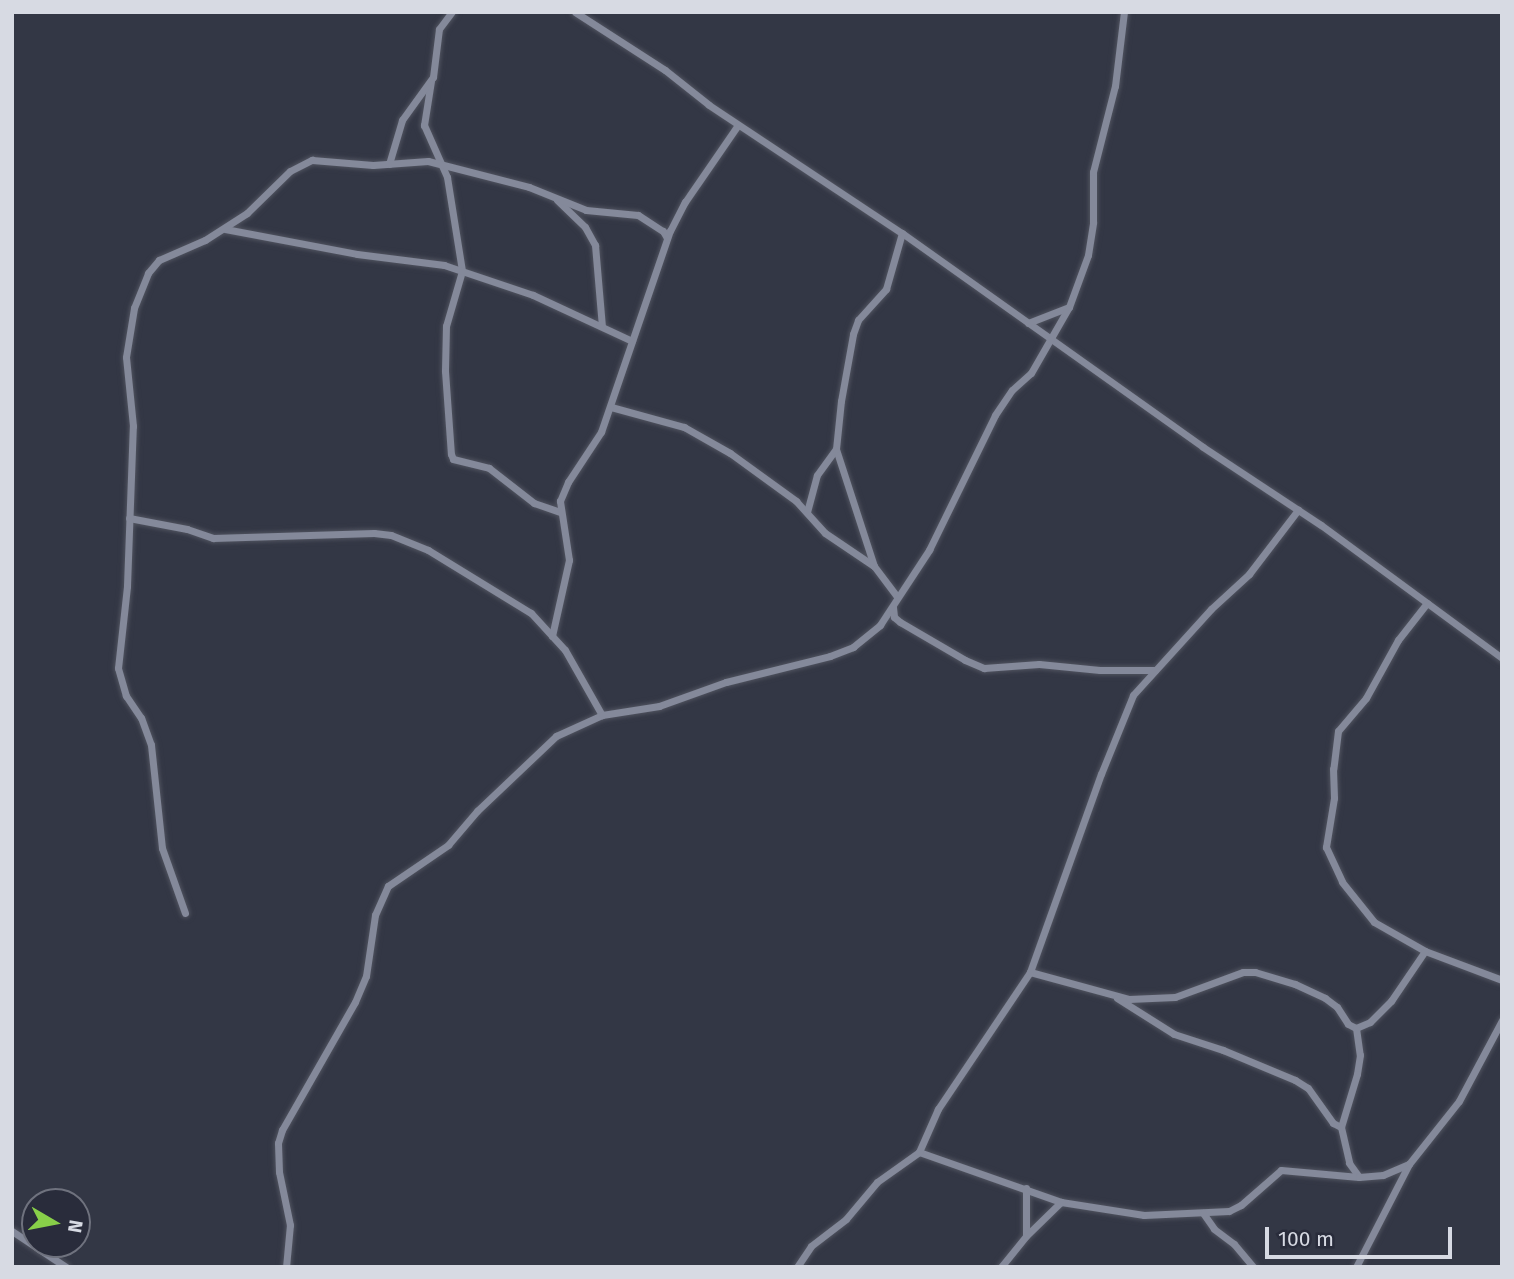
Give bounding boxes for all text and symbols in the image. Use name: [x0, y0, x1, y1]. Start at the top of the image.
north arrow: [21, 1188, 91, 1258]
scale bar: [1269, 1212, 1456, 1256]
text: N: [63, 1218, 88, 1235]
text: 100 m: [1278, 1226, 1334, 1252]

